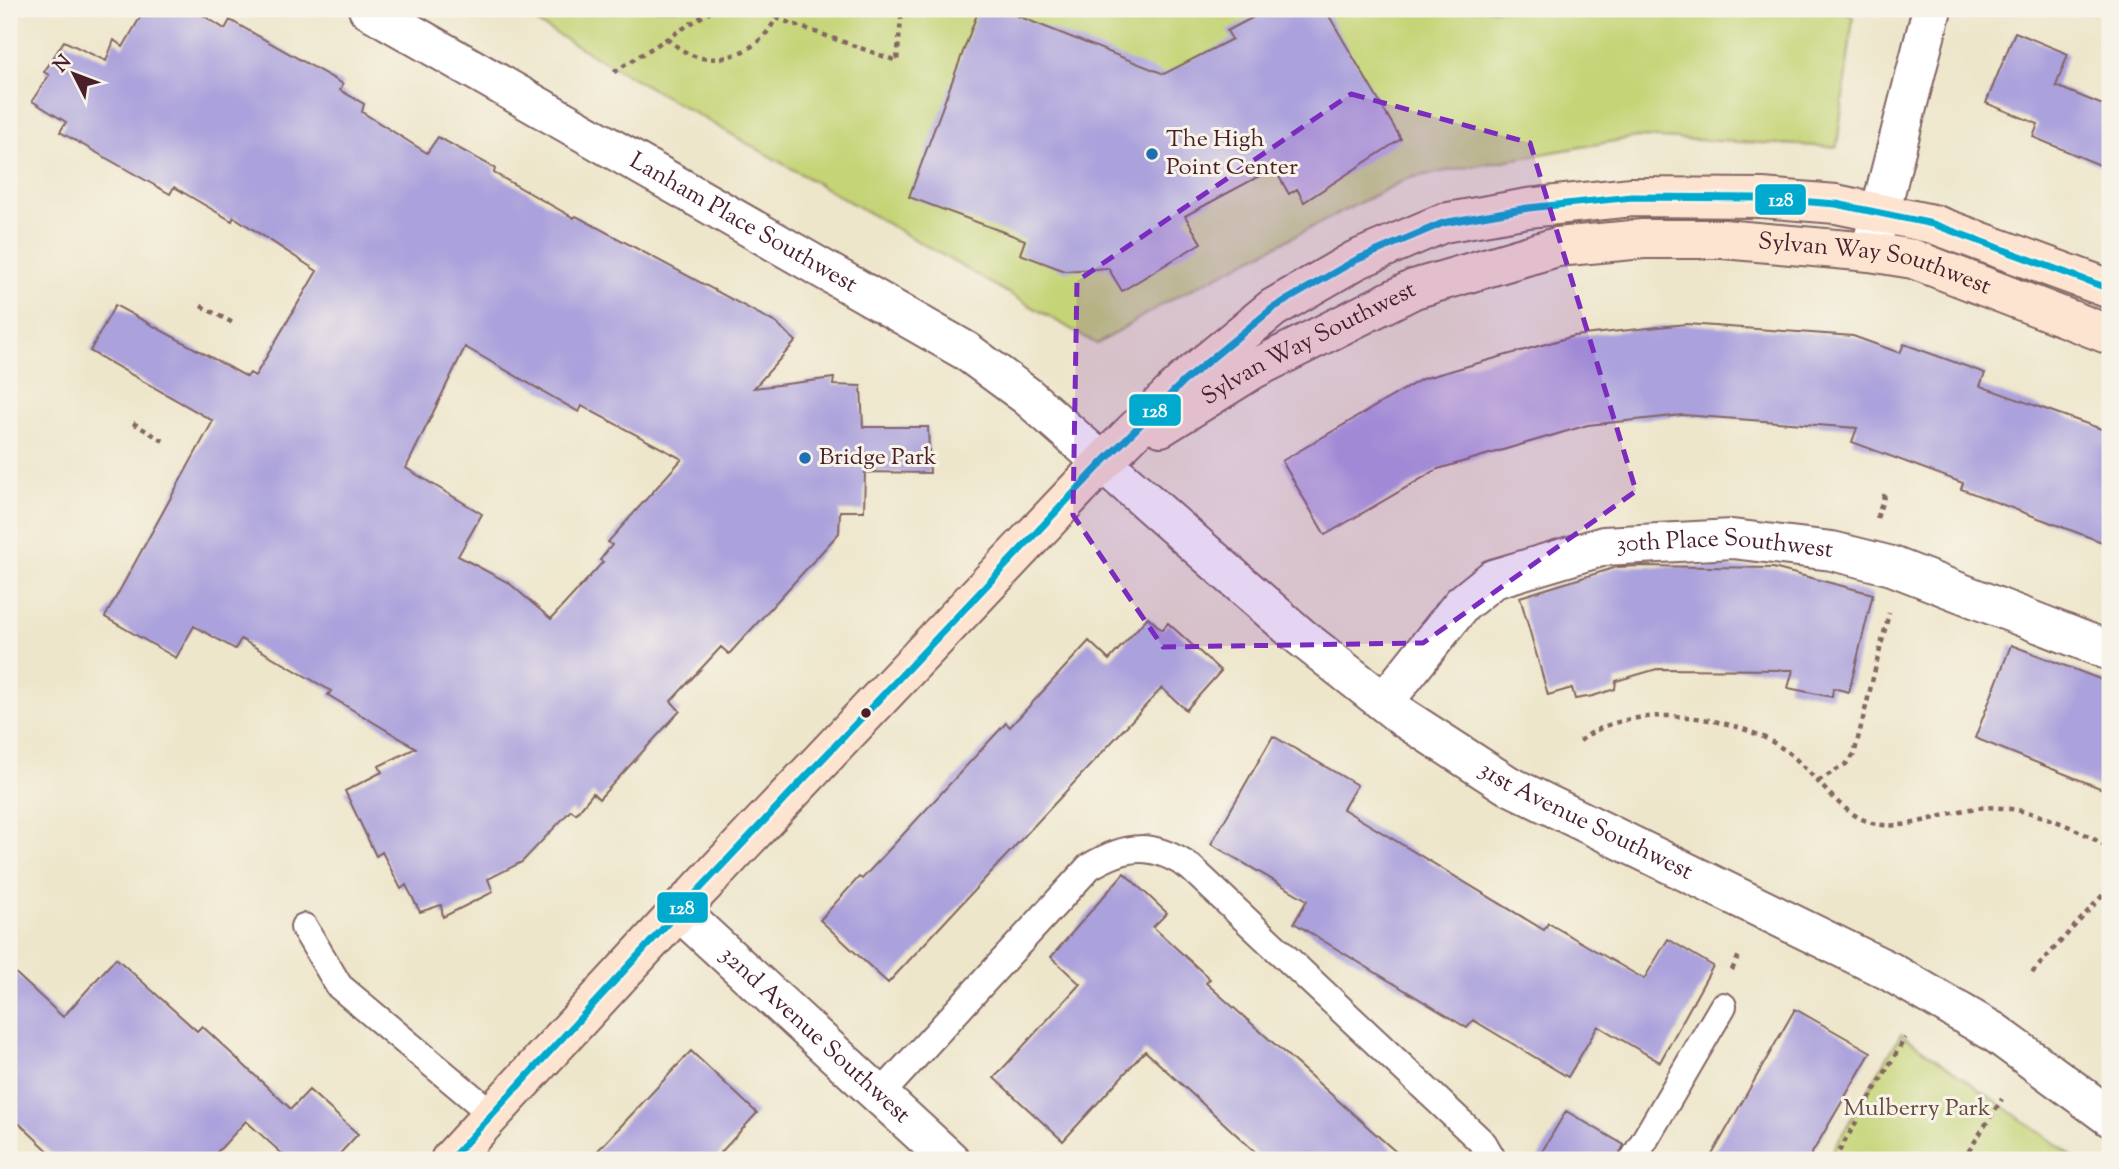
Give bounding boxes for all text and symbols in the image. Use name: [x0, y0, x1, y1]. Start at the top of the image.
north arrow: [38, 38, 108, 108]
text: N: [48, 50, 78, 79]
place label: The High Point Center: [1166, 123, 1298, 185]
street label: Lanham Place Southwest: [623, 145, 863, 302]
marker: The High Point Center: [1144, 146, 1160, 162]
line badge: 128: [1754, 183, 1807, 216]
text: 128: [1769, 188, 1794, 215]
street label: Sylvan Way Southwest: [1756, 225, 1996, 304]
street label: Sylvan Way Southwest: [1195, 274, 1422, 414]
line badge: 128: [1128, 393, 1182, 427]
text: 128: [1143, 399, 1168, 426]
place label: Bridge Park: [819, 441, 937, 475]
marker: Bridge Park: [797, 450, 813, 466]
street label: 30th Place Southwest: [1616, 522, 1835, 568]
unlabelled marker: [859, 706, 873, 720]
street label: 31st Avenue Southwest: [1472, 754, 1698, 889]
line badge: 128: [656, 891, 709, 924]
text: 128: [670, 896, 695, 923]
street label: 32nd Avenue Southwest: [712, 939, 917, 1132]
park label: Mulberry Park: [1843, 1092, 1991, 1126]

